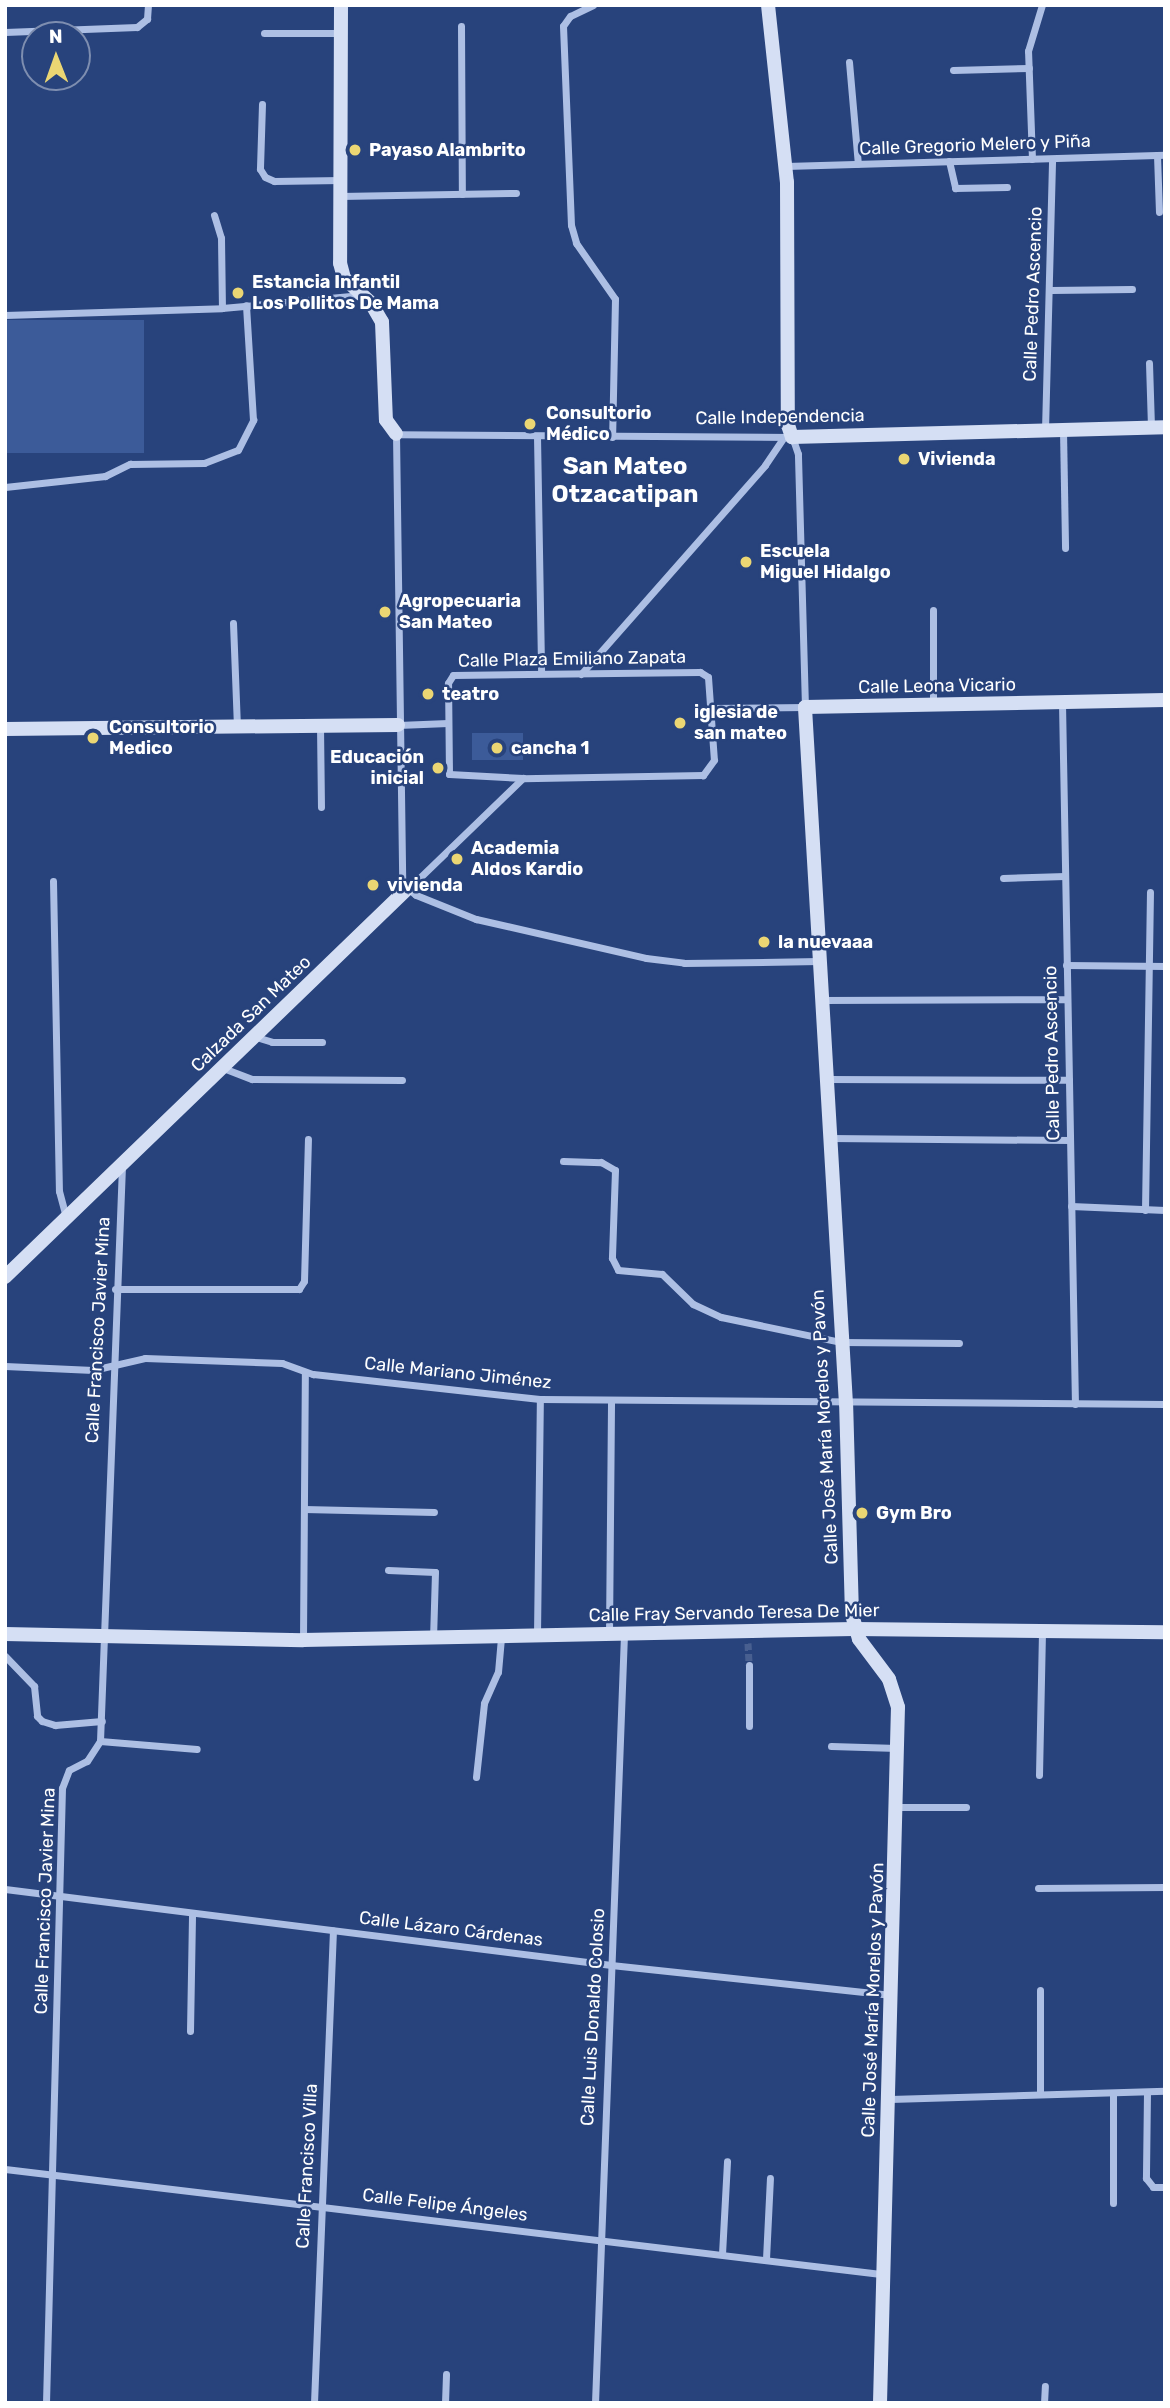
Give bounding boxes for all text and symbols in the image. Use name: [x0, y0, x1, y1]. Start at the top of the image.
north arrow: [21, 21, 91, 91]
text: N: [49, 25, 63, 48]
street label: Calle Gregorio Melero y Piña: [858, 130, 1092, 160]
place label: Payaso Alambrito: [369, 139, 526, 161]
marker: Payaso Alambrito: [347, 142, 363, 158]
street label: Calle Pedro Ascencio: [1019, 206, 1047, 382]
place label: Estancia Infantil Los Pollitos De Mama: [252, 272, 439, 314]
marker: Estancia Infantil Los Pollitos De Mama: [230, 285, 246, 301]
place label: Consultorio Médico: [546, 403, 652, 446]
street label: Calle Independencia: [695, 405, 865, 429]
marker: Consultorio Médico: [520, 414, 540, 434]
place label: Vivienda: [918, 448, 996, 470]
marker: Vivienda: [896, 451, 912, 467]
district label: San Mateo Otzacatipan: [552, 453, 698, 509]
place label: Escuela Miguel Hidalgo: [760, 541, 891, 584]
marker: Escuela Miguel Hidalgo: [738, 554, 754, 570]
place label: Agropecuaria San Mateo: [399, 591, 521, 634]
marker: Agropecuaria San Mateo: [377, 604, 393, 620]
street label: Calle Plaza Emiliano Zapata: [458, 646, 686, 672]
street label: Calle Leona Vicario: [858, 674, 1016, 698]
place label: teatro: [442, 683, 499, 705]
marker: teatro: [420, 686, 436, 702]
place label: iglesia de san mateo: [694, 702, 787, 744]
marker: iglesia de san mateo: [672, 715, 688, 731]
place label: Consultorio Medico: [109, 717, 215, 760]
marker: Consultorio Medico: [83, 728, 103, 748]
place label: cancha 1: [511, 737, 590, 759]
marker: cancha 1: [489, 740, 505, 756]
place label: Educación inicial: [330, 747, 424, 790]
marker: Educación inicial: [430, 760, 446, 776]
place label: Academia Aldos Kardio: [471, 838, 583, 880]
marker: Academia Aldos Kardio: [449, 851, 465, 867]
place label: vivienda: [387, 874, 463, 896]
marker: vivienda: [365, 877, 381, 893]
place label: la nuevaaa: [778, 931, 873, 953]
marker: la nuevaaa: [756, 934, 772, 950]
street label: Calzada San Mateo: [186, 951, 316, 1077]
street label: Calle Pedro Ascencio: [1040, 965, 1064, 1141]
street label: Calle Francisco Javier Mina: [81, 1216, 115, 1444]
street label: Calle José María Morelos y Pavón: [807, 1288, 843, 1566]
street label: Calle Mariano Jiménez: [363, 1352, 553, 1394]
place label: Gym Bro: [876, 1502, 952, 1524]
marker: Gym Bro: [854, 1505, 870, 1521]
street label: Calle Fray Servando Teresa De Mier: [588, 1600, 880, 1626]
street label: Calle Francisco Javier Mina: [30, 1787, 60, 2015]
street label: Calle José María Morelos y Pavón: [857, 1862, 889, 2138]
street label: Calle Lázaro Cárdenas: [358, 1907, 544, 1951]
street label: Calle Luis Donaldo Colosio: [577, 1908, 609, 2126]
street label: Calle Francisco Villa: [292, 2083, 322, 2249]
street label: Calle Felipe Ángeles: [361, 2184, 529, 2226]

